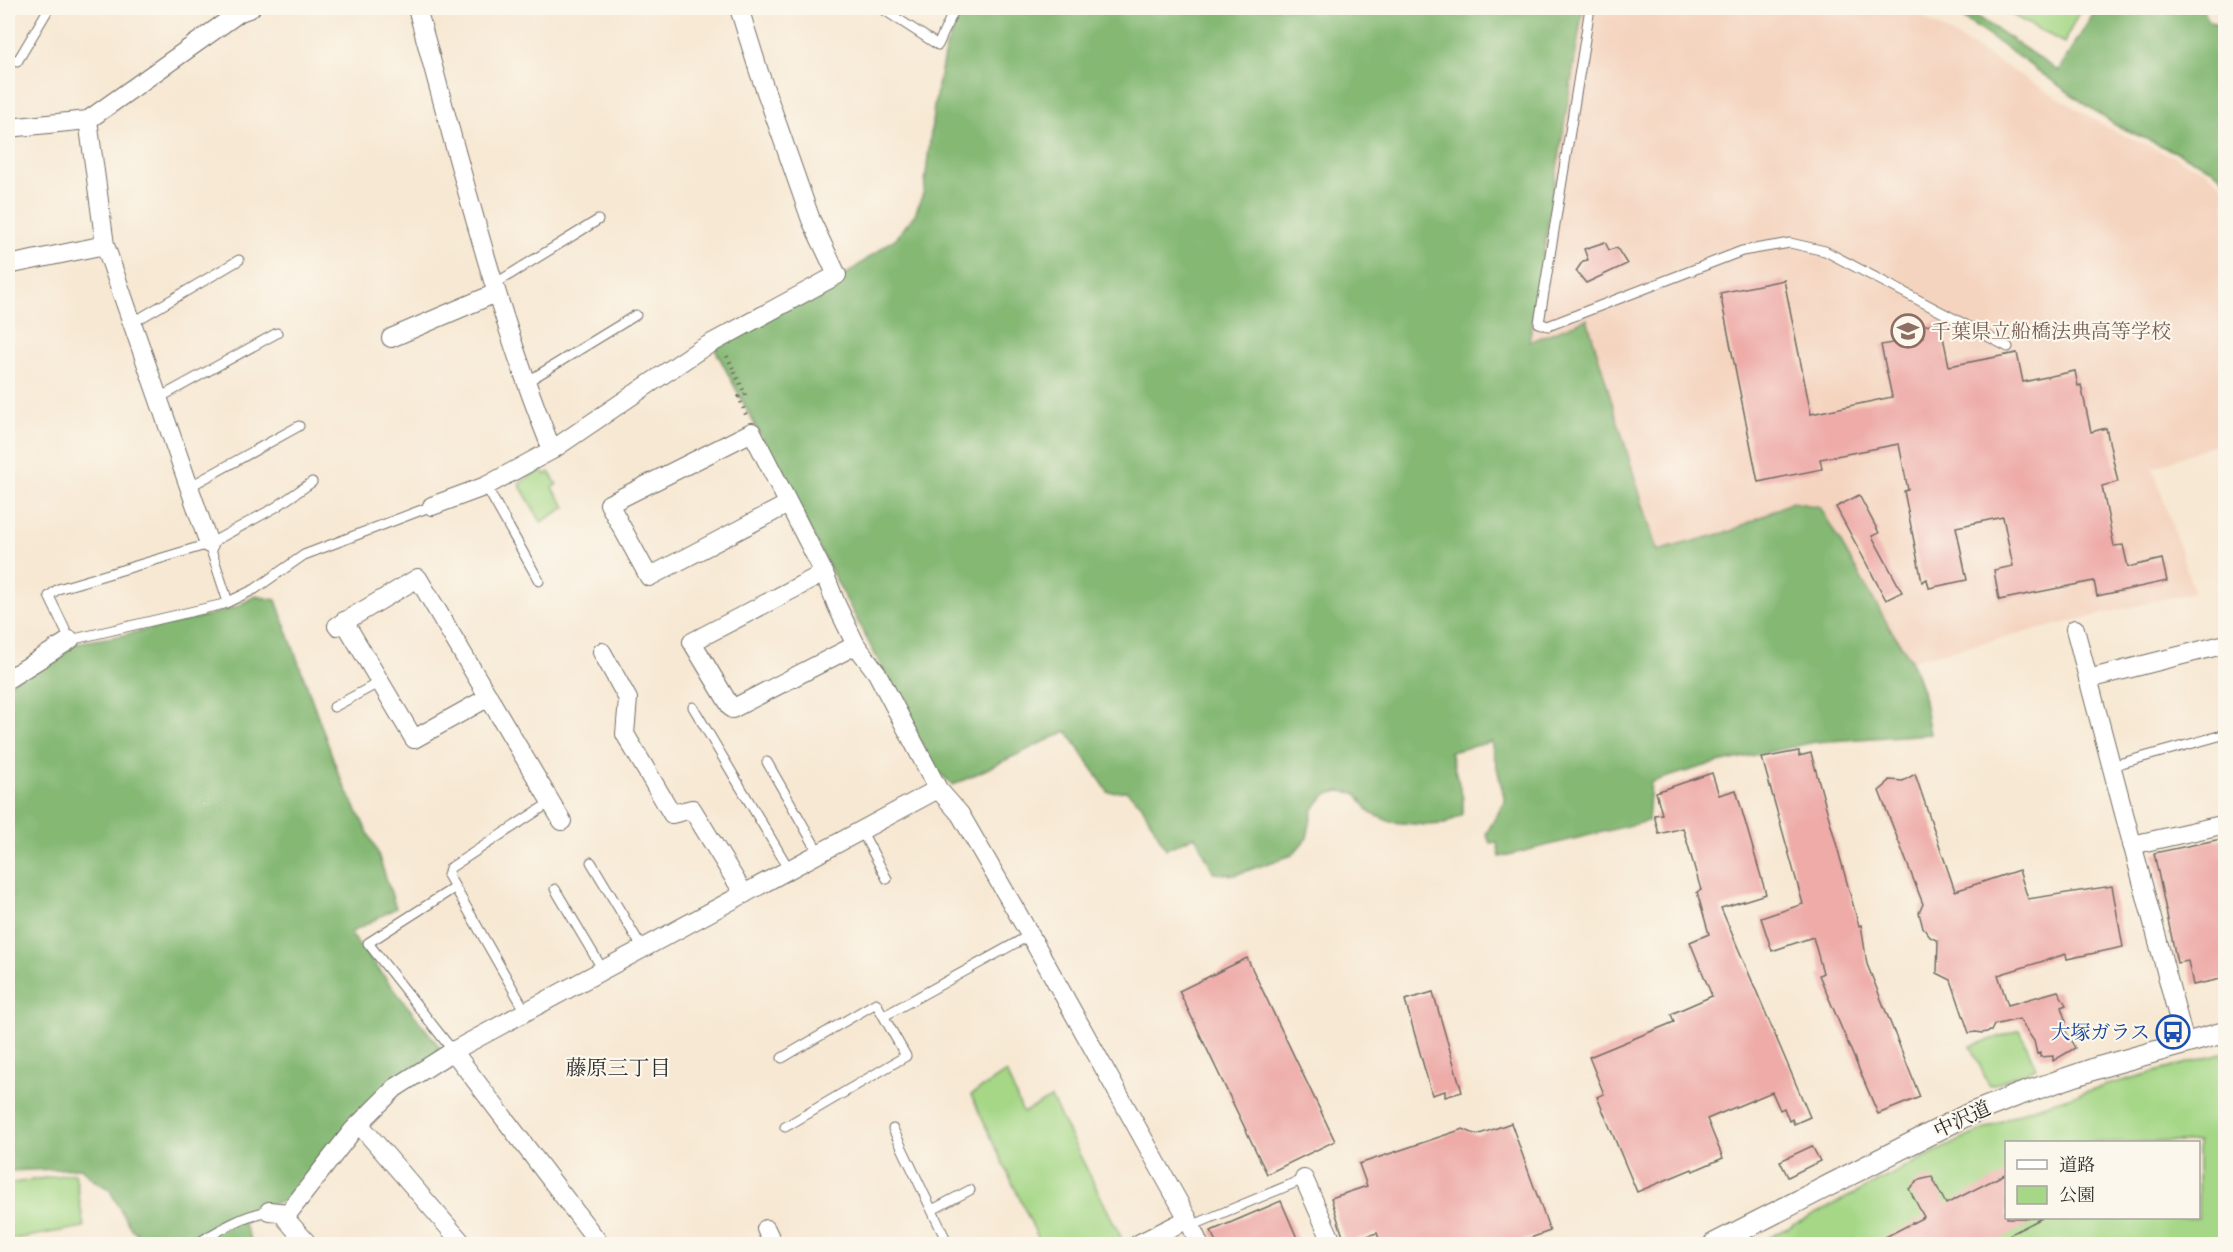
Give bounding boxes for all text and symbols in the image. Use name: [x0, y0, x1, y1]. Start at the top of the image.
school or university icon: 千葉県立船橋法典高等学校: [1890, 313, 1926, 349]
place label: 千葉県立船橋法典高等学校: [1931, 318, 2171, 345]
bus stop icon: 大塚ガラス: [2155, 1014, 2191, 1050]
place label: 大塚ガラス: [2051, 1019, 2150, 1046]
district label: 藤原三丁目: [566, 1054, 671, 1083]
street label: 中沢道: [1929, 1095, 1995, 1144]
legend: [2005, 1141, 2200, 1219]
text: 道路: [2059, 1153, 2095, 1178]
text: 公園: [2059, 1183, 2095, 1208]

